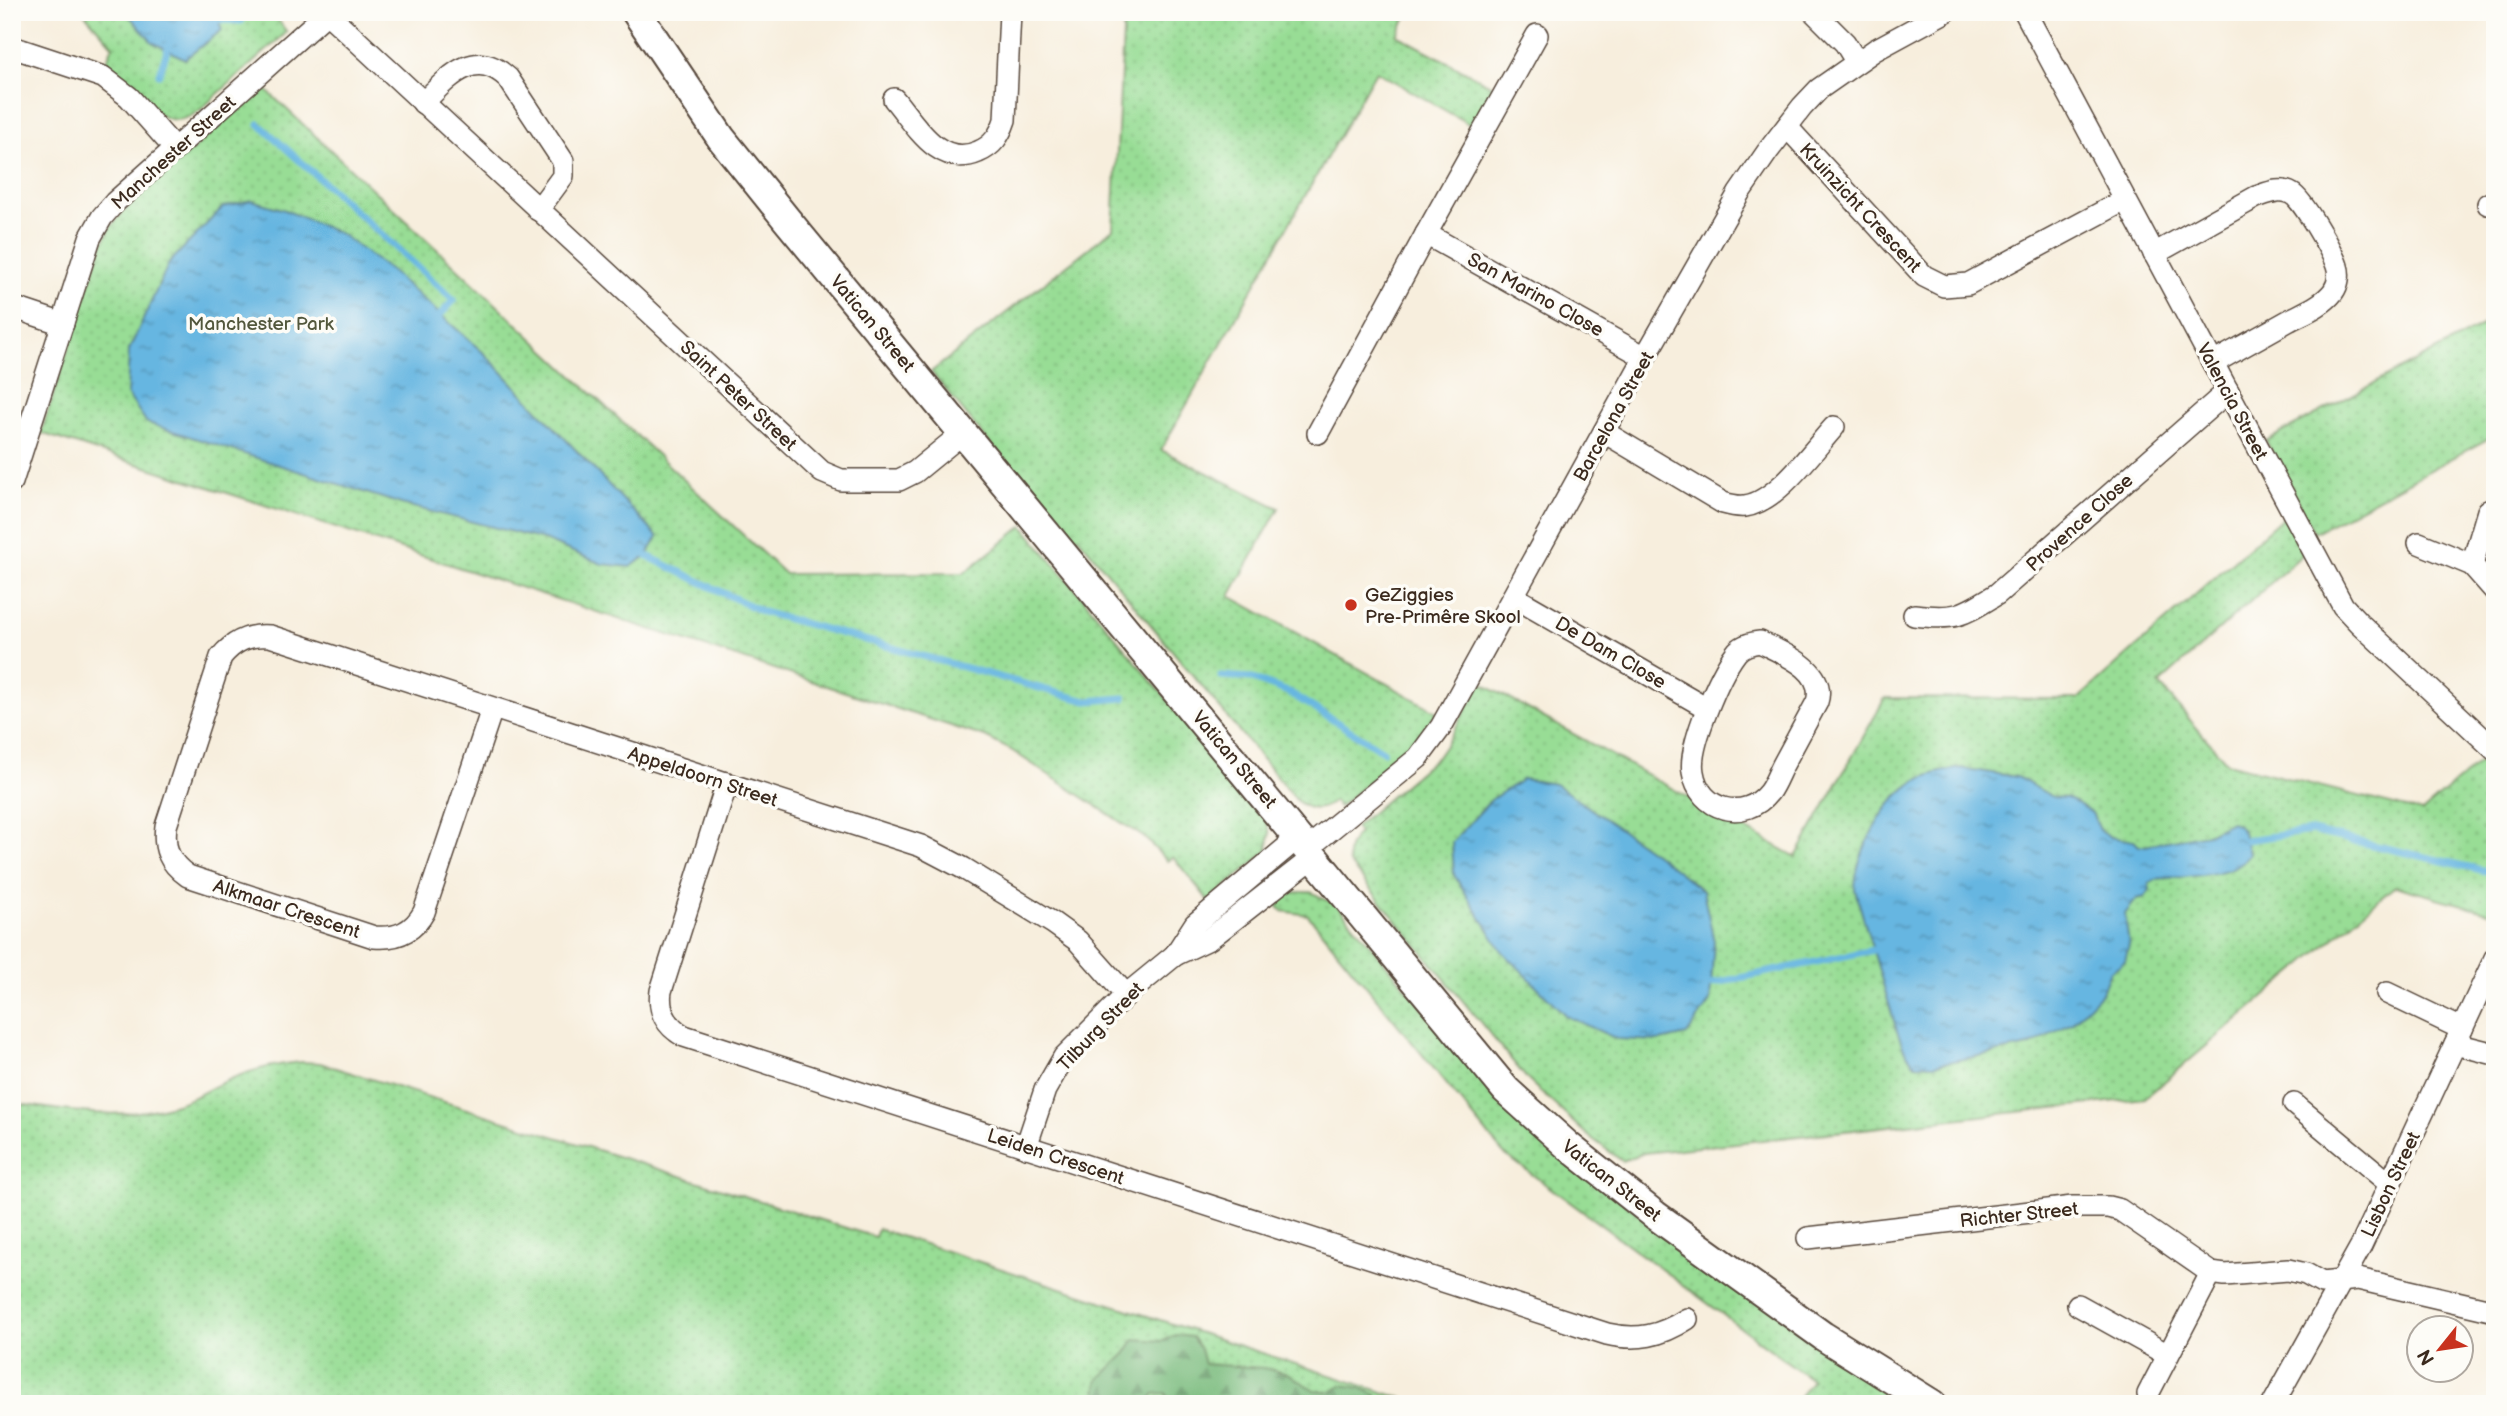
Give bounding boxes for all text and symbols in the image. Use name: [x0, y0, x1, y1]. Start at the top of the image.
street label: Manchester Street: [107, 91, 241, 215]
street label: Kruinzicht Crescent: [1794, 139, 1926, 278]
street label: San Marino Close: [1463, 248, 1607, 342]
street label: Vatican Street: [825, 271, 919, 377]
park label: Manchester Park: [188, 313, 335, 336]
street label: Saint Peter Street: [675, 336, 801, 456]
street label: Valencia Street: [2191, 339, 2272, 464]
street label: Barcelona Street: [1569, 348, 1660, 486]
street label: Provence Close: [2022, 469, 2138, 577]
place label: GeZiggies Pre-Primêre Skool: [1365, 584, 1521, 629]
marker: GeZiggies Pre-Primêre Skool: [1343, 597, 1359, 613]
street label: De Dam Close: [1551, 612, 1670, 694]
street label: Vatican Street: [1187, 707, 1281, 813]
street label: Appeldoorn Street: [625, 742, 780, 813]
street label: Alkmaar Crescent: [210, 875, 363, 944]
street label: Tilburg Street: [1053, 978, 1149, 1076]
street label: Leiden Crescent: [984, 1124, 1127, 1190]
street label: Lisbon Street: [2357, 1128, 2426, 1241]
street label: Vatican Street: [1557, 1135, 1665, 1227]
street label: Richter Street: [1959, 1198, 2080, 1233]
north arrow: [2406, 1314, 2476, 1384]
text: N: [2413, 1345, 2440, 1369]

